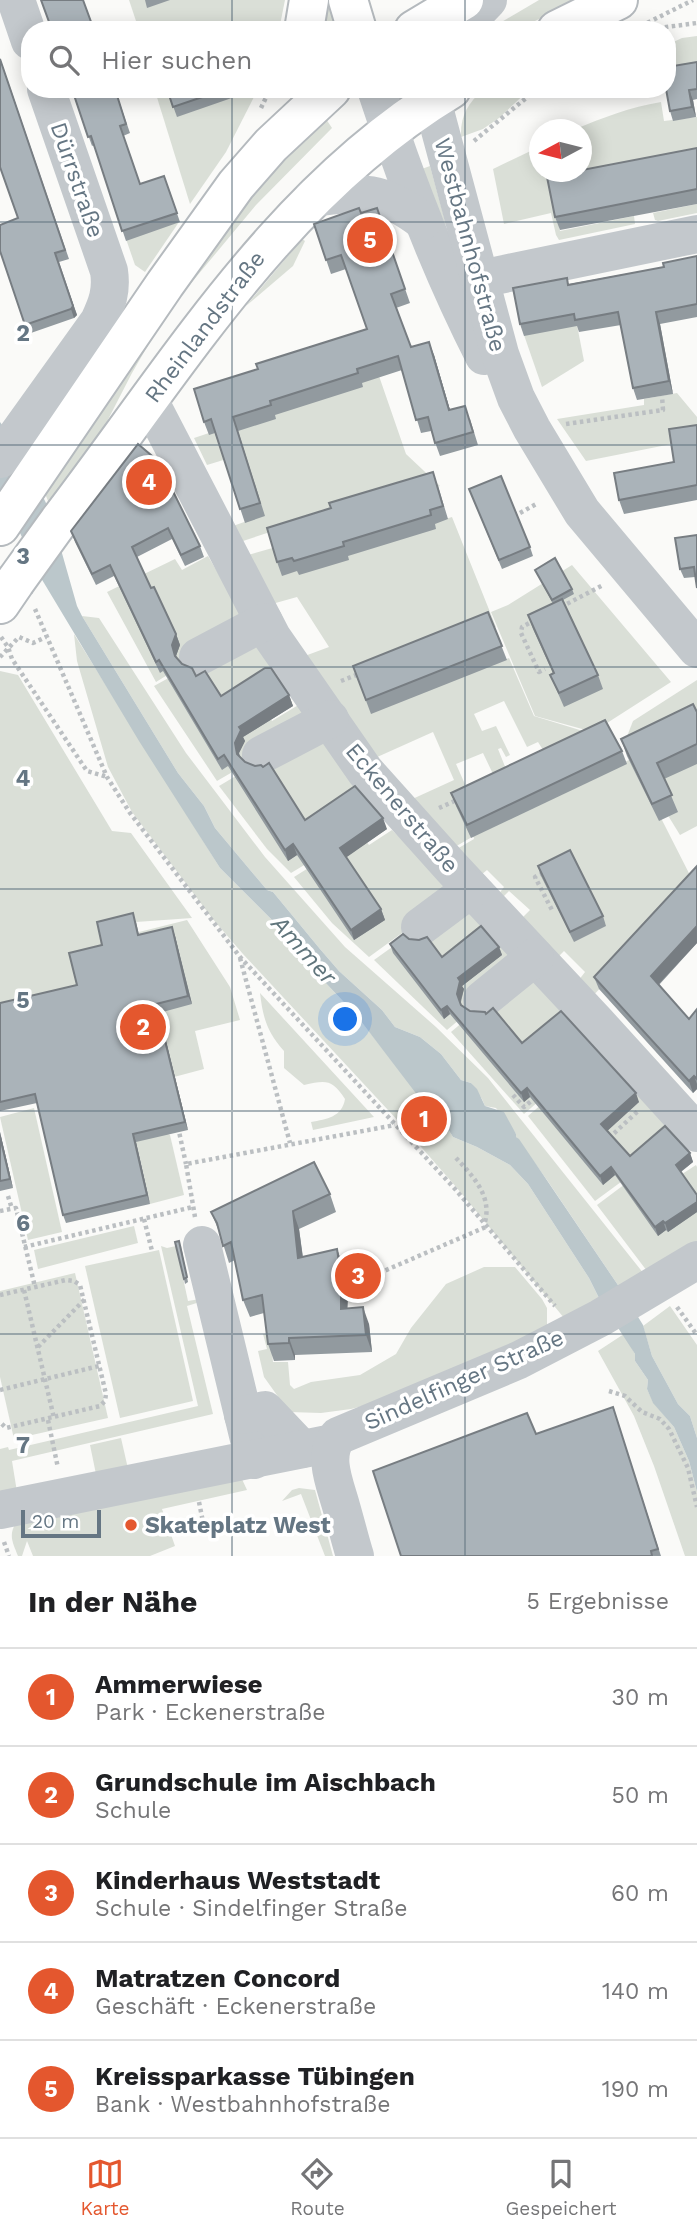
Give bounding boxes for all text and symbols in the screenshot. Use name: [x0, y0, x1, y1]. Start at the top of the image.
search box: [21, 21, 676, 98]
icon: search: [45, 41, 83, 79]
text: Hier suchen: [101, 45, 252, 75]
street label: Dürrstraße: [45, 119, 109, 241]
north arrow: [529, 119, 592, 182]
street label: Westbahnhofstraße: [428, 135, 512, 355]
pin: 5: [347, 214, 393, 266]
street label: Rheinlandstraße: [139, 246, 271, 408]
text: 2: [16, 320, 30, 347]
pin: 4: [126, 456, 172, 508]
text: 3: [16, 543, 30, 570]
street label: Eckenerstraße: [340, 738, 464, 878]
text: 4: [16, 765, 31, 792]
water label: Ammer: [265, 909, 343, 992]
text: 5: [16, 987, 30, 1014]
pin: 2: [120, 1001, 166, 1053]
your location: [328, 1002, 362, 1036]
pin: 1: [401, 1093, 447, 1145]
text: 6: [16, 1210, 30, 1237]
pin: 3: [335, 1250, 381, 1302]
street label: Sindelfinger Straße: [360, 1324, 568, 1436]
text: 7: [16, 1432, 30, 1459]
scale bar: [21, 1507, 102, 1539]
text: 20 m: [32, 1510, 79, 1533]
place label: Skateplatz West: [145, 1512, 331, 1539]
marker: Skateplatz West: [123, 1517, 139, 1533]
text: In der Nähe: [28, 1584, 197, 1619]
text: 5 Ergebnisse: [526, 1588, 669, 1615]
text: Ammerwiese: [95, 1669, 263, 1699]
text: 1: [46, 1684, 56, 1711]
text: 30 m: [612, 1684, 669, 1711]
text: Park · Eckenerstraße: [95, 1699, 326, 1726]
text: Grundschule im Aischbach: [95, 1767, 436, 1797]
text: 2: [44, 1782, 58, 1809]
text: 50 m: [612, 1782, 669, 1809]
text: Schule: [95, 1797, 171, 1824]
text: Kinderhaus Weststadt: [95, 1865, 380, 1895]
text: 3: [44, 1880, 58, 1907]
text: 60 m: [611, 1880, 669, 1907]
text: Schule · Sindelfinger Straße: [95, 1895, 407, 1922]
text: Matratzen Concord: [95, 1963, 340, 1993]
text: 4: [44, 1978, 58, 2005]
text: 140 m: [602, 1978, 669, 2005]
text: Geschäft · Eckenerstraße: [95, 1993, 376, 2020]
text: Kreissparkasse Tübingen: [95, 2061, 415, 2091]
text: 5: [44, 2076, 58, 2103]
text: 190 m: [602, 2076, 669, 2103]
text: Bank · Westbahnhofstraße: [95, 2091, 391, 2118]
tab: Karte: [80, 2155, 129, 2220]
tab: Route: [290, 2155, 345, 2220]
tab: Gespeichert: [505, 2155, 617, 2220]

